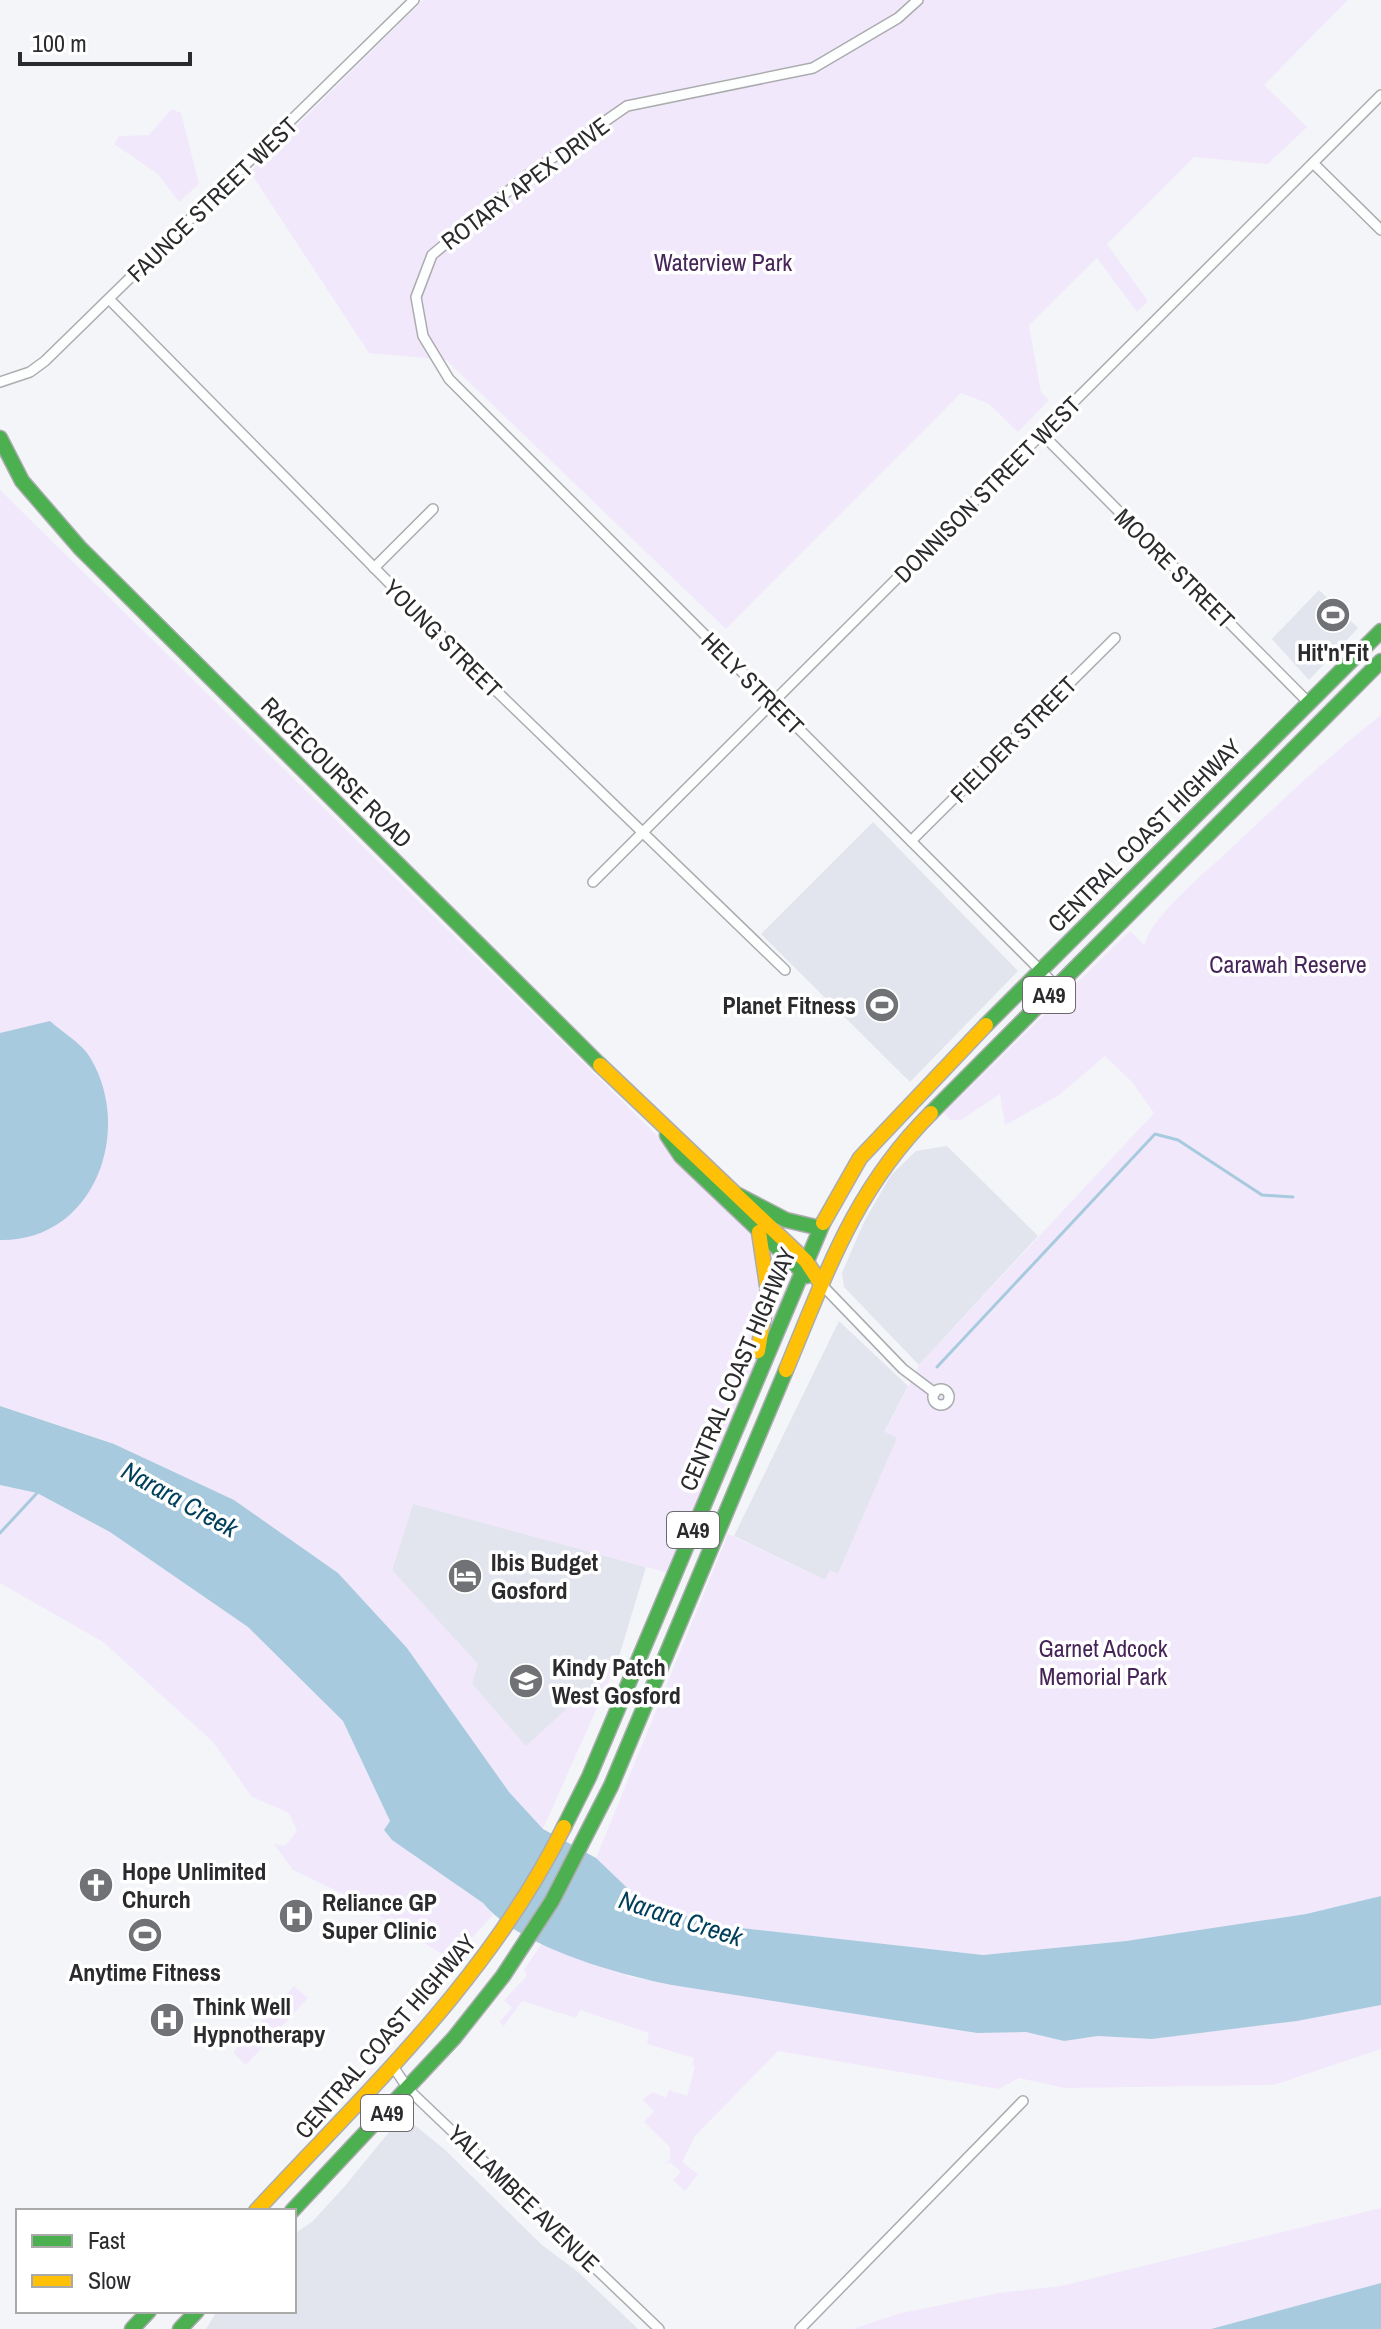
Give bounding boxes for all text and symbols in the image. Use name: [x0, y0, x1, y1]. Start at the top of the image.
scale bar: [20, 16, 190, 66]
text: 100 m: [32, 27, 87, 59]
street label: FAUNCE STREET WEST: [120, 109, 304, 289]
street label: ROTARY APEX DRIVE: [435, 109, 615, 257]
park label: Waterview Park: [654, 246, 792, 278]
street label: DONNISON STREET WEST: [887, 389, 1087, 589]
street label: MOORE STREET: [1108, 501, 1242, 635]
street label: YOUNG STREET: [377, 572, 509, 704]
sports icon: Hit'n'Fit: [1314, 596, 1352, 634]
street label: HELY STREET: [695, 625, 811, 741]
place label: Hit'n'Fit: [1297, 636, 1369, 668]
street label: FIELDER STREET: [943, 669, 1083, 809]
street label: RACECOURSE ROAD: [255, 690, 419, 854]
street label: CENTRAL COAST HIGHWAY: [1040, 731, 1248, 939]
park label: Carawah Reserve: [1209, 948, 1367, 980]
road number: A49: [1023, 977, 1075, 1013]
sports icon: Planet Fitness: [863, 986, 901, 1024]
place label: Planet Fitness: [723, 989, 856, 1021]
street label: CENTRAL COAST HIGHWAY: [671, 1242, 803, 1496]
water label: Narara Creek: [116, 1453, 246, 1546]
road number: A49: [667, 1512, 719, 1548]
place label: Ibis Budget Gosford: [491, 1546, 599, 1606]
hotel icon: Ibis Budget Gosford: [446, 1557, 484, 1595]
park label: Garnet Adcock Memorial Park: [1038, 1632, 1168, 1692]
place label: Kindy Patch West Gosford: [552, 1651, 681, 1711]
school or university icon: Kindy Patch West Gosford: [507, 1662, 545, 1700]
place label: Hope Unlimited Church: [122, 1855, 266, 1915]
church icon: Hope Unlimited Church: [77, 1866, 115, 1904]
water label: Narara Creek: [615, 1882, 749, 1955]
place label: Reliance GP Super Clinic: [322, 1886, 437, 1946]
hospital icon: Reliance GP Super Clinic: [277, 1897, 315, 1935]
sports icon: Anytime Fitness: [126, 1916, 164, 1954]
street label: CENTRAL COAST HIGHWAY: [287, 1927, 483, 2145]
place label: Anytime Fitness: [69, 1956, 221, 1988]
place label: Think Well Hypnotherapy: [193, 1990, 325, 2050]
hospital icon: Think Well Hypnotherapy: [148, 2001, 186, 2039]
road number: A49: [361, 2095, 413, 2131]
street label: YALLAMBEE AVENUE: [441, 2117, 607, 2279]
legend: [16, 2209, 296, 2313]
text: Fast: [88, 2224, 126, 2256]
text: Slow: [88, 2264, 131, 2296]

